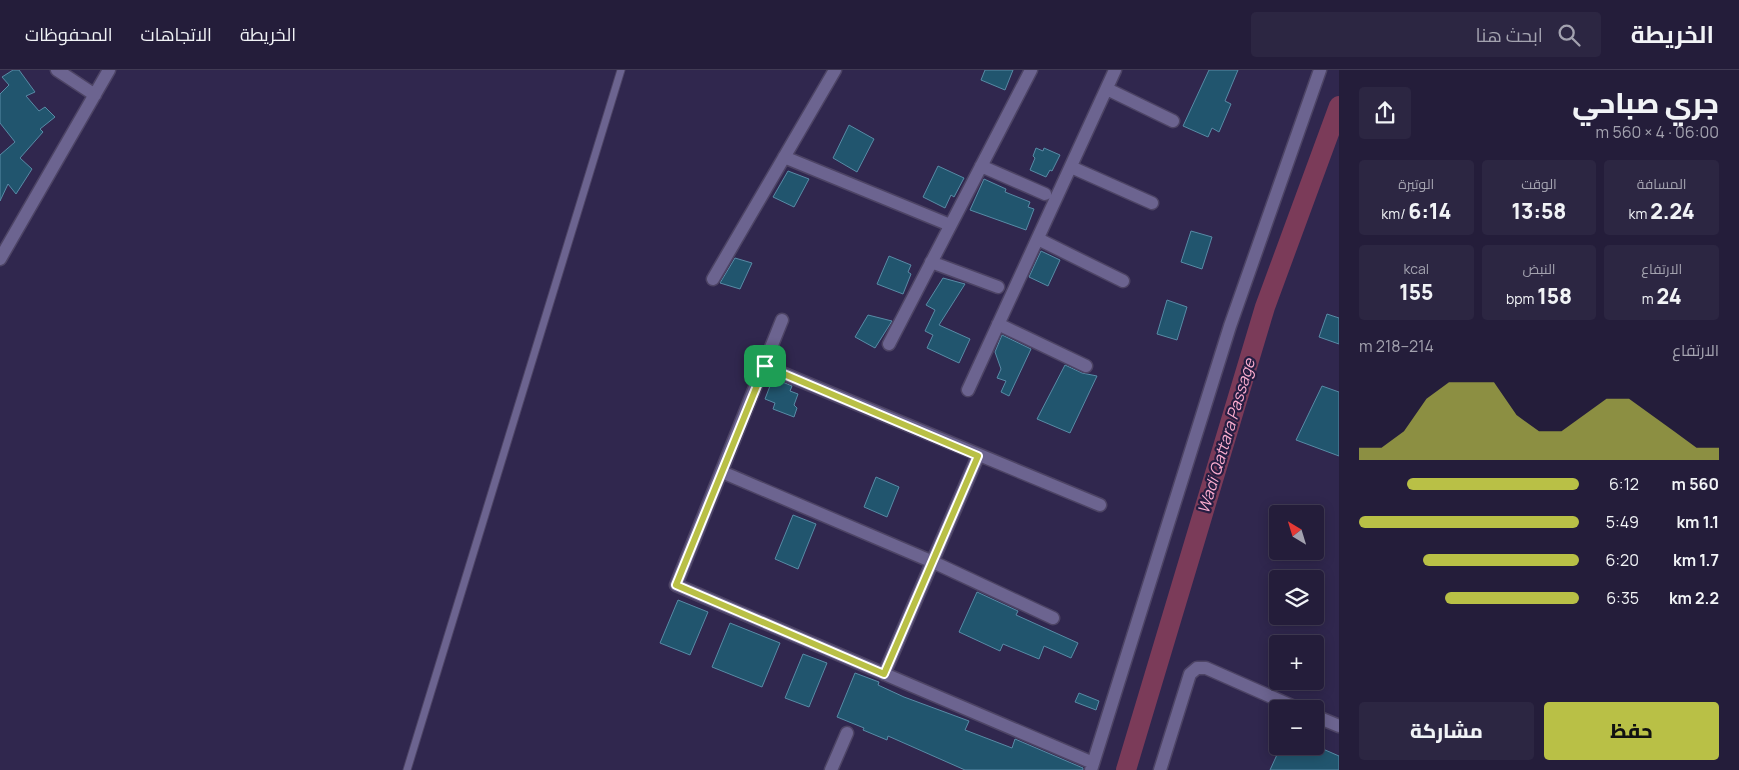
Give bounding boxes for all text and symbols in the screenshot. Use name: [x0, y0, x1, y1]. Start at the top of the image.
search box: [1251, 12, 1601, 57]
text: الخريطة: [1631, 17, 1714, 50]
icon: search: [1555, 21, 1583, 49]
text: المحفوظات: [25, 22, 113, 46]
text: الاتجاهات: [141, 22, 212, 46]
text: الخريطة: [240, 22, 296, 46]
text: ابحث هنا: [1476, 22, 1543, 48]
text: جري صباحي: [1572, 83, 1719, 121]
button: share: [1359, 87, 1411, 139]
text: 06:00 · 4 × 560 m: [1596, 121, 1719, 143]
text: الوتيرة: [1398, 174, 1434, 193]
text: الوقت: [1521, 174, 1557, 193]
text: المسافة: [1637, 174, 1687, 193]
text: 6:14: [1408, 197, 1451, 225]
text: 13:58: [1512, 197, 1566, 225]
text: 2.24: [1650, 197, 1695, 225]
text: /km: [1381, 204, 1408, 223]
text: km: [1629, 204, 1650, 223]
text: kcal: [1404, 259, 1429, 278]
text: النبض: [1523, 259, 1556, 278]
text: الارتفاع: [1641, 259, 1682, 278]
text: 155: [1399, 278, 1433, 306]
text: 158: [1537, 282, 1572, 310]
text: 24: [1656, 282, 1682, 310]
text: bpm: [1506, 289, 1537, 308]
text: m: [1642, 289, 1656, 308]
text: 214–218 m: [1359, 335, 1434, 357]
text: الارتفاع: [1672, 339, 1719, 361]
pin: [744, 345, 786, 387]
icon: arrive: [751, 352, 779, 380]
water label: Wadi Qattara Passage: [1192, 354, 1261, 516]
text: 6:12: [1609, 473, 1639, 495]
text: 560 m: [1672, 473, 1719, 495]
north arrow: [1269, 505, 1324, 560]
map controls: [1269, 505, 1324, 755]
text: 5:49: [1606, 511, 1639, 533]
text: 1.1 km: [1676, 511, 1719, 533]
text: 6:20: [1605, 549, 1639, 571]
text: 1.7 km: [1673, 549, 1719, 571]
button: layers: [1269, 570, 1324, 625]
text: 6:35: [1606, 587, 1639, 609]
text: 2.2 km: [1669, 587, 1719, 609]
button: +: [1269, 635, 1324, 690]
button: −: [1269, 700, 1324, 755]
button: مشاركة: [1359, 702, 1534, 760]
button: حفظ: [1544, 702, 1719, 760]

